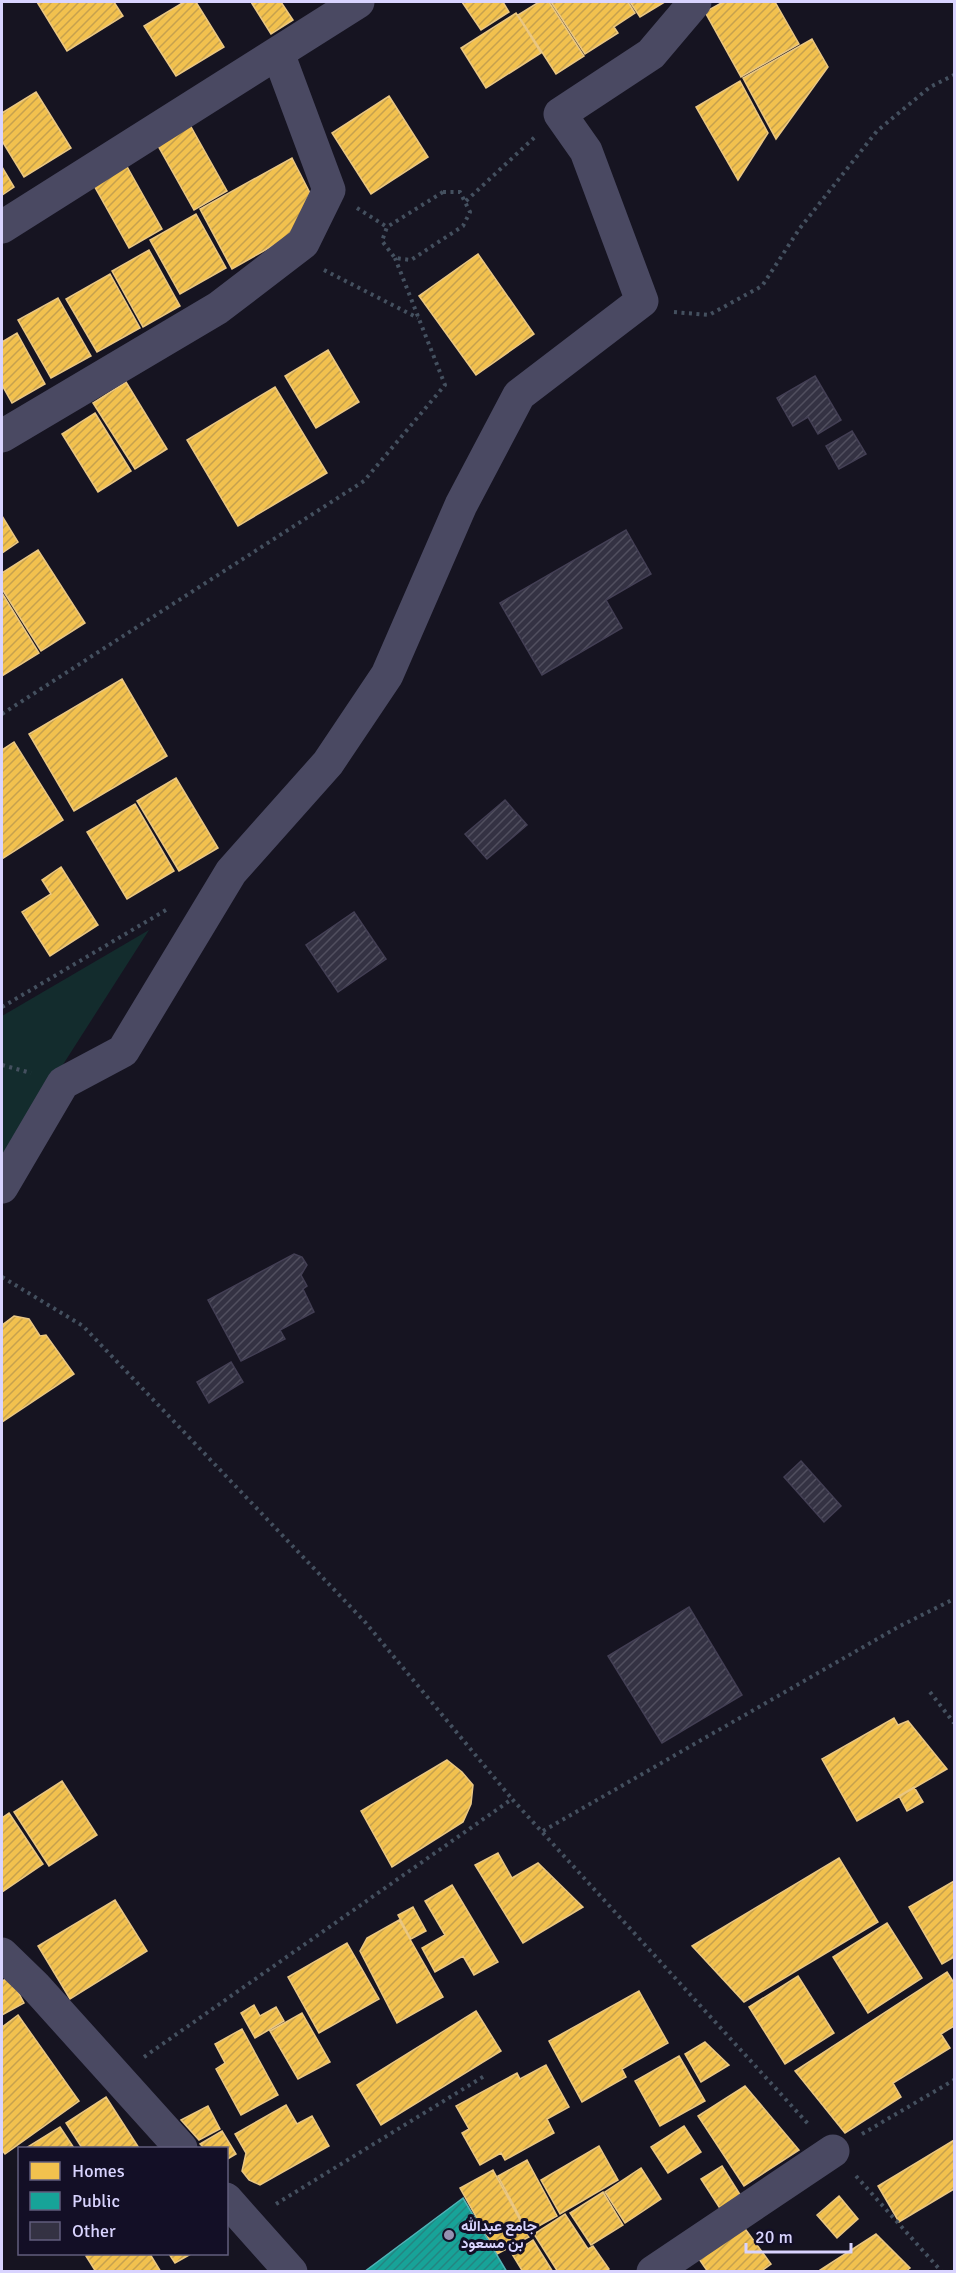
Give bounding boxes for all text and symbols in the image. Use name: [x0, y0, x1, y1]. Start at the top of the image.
legend: [18, 2147, 228, 2255]
text: Homes: [72, 2160, 125, 2182]
text: Public: [72, 2190, 120, 2212]
scale bar: [746, 2216, 851, 2254]
place label: جامع عبدالله بن مسعود: [461, 2217, 537, 2252]
text: Other: [72, 2220, 116, 2242]
text: 20 m: [755, 2226, 793, 2248]
marker: جامع عبدالله بن مسعود: [442, 2228, 456, 2242]

